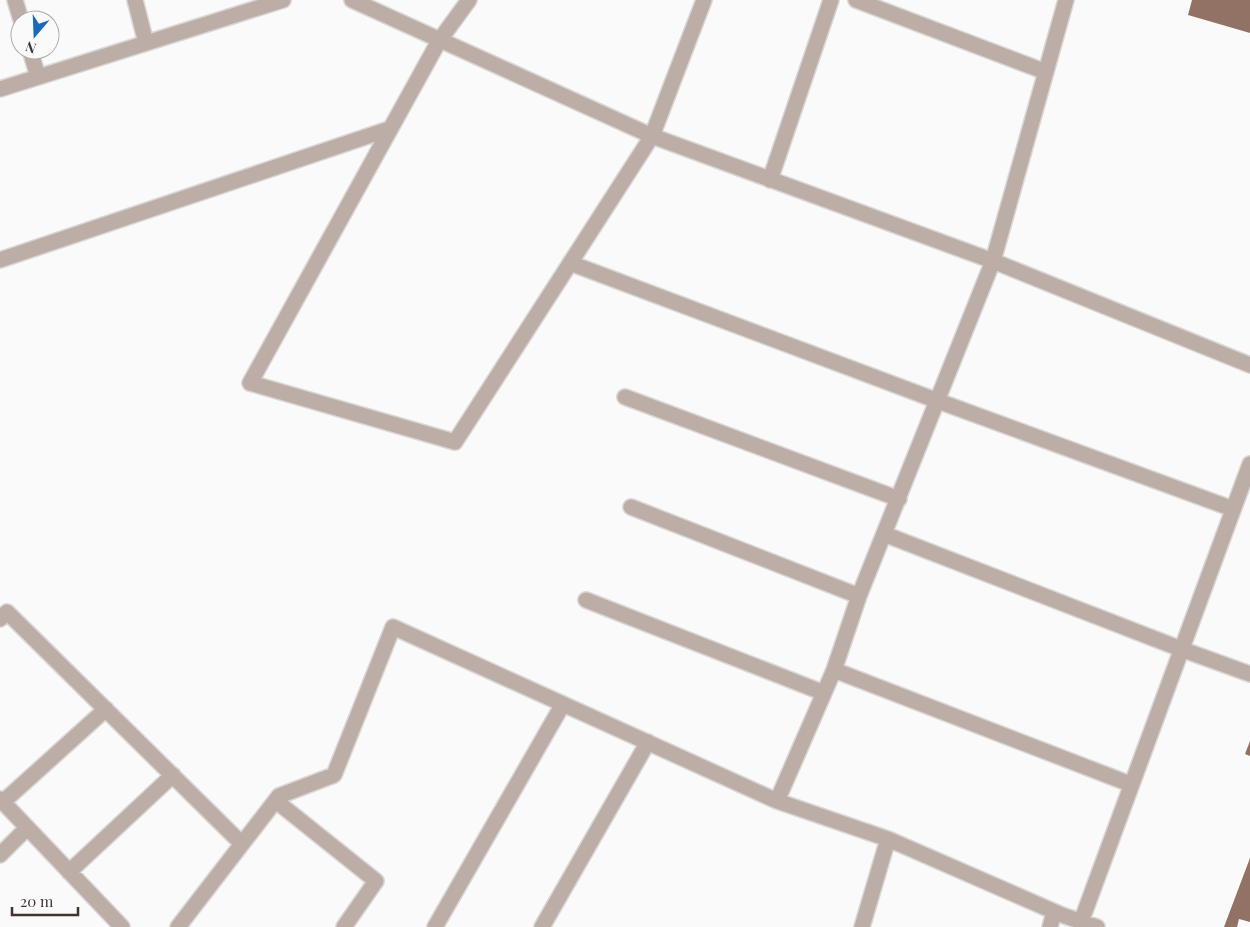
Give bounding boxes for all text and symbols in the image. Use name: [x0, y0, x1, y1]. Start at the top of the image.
north arrow: [10, 10, 60, 60]
text: N: [23, 37, 38, 58]
scale bar: [12, 884, 79, 916]
text: 20 m: [20, 891, 54, 911]

